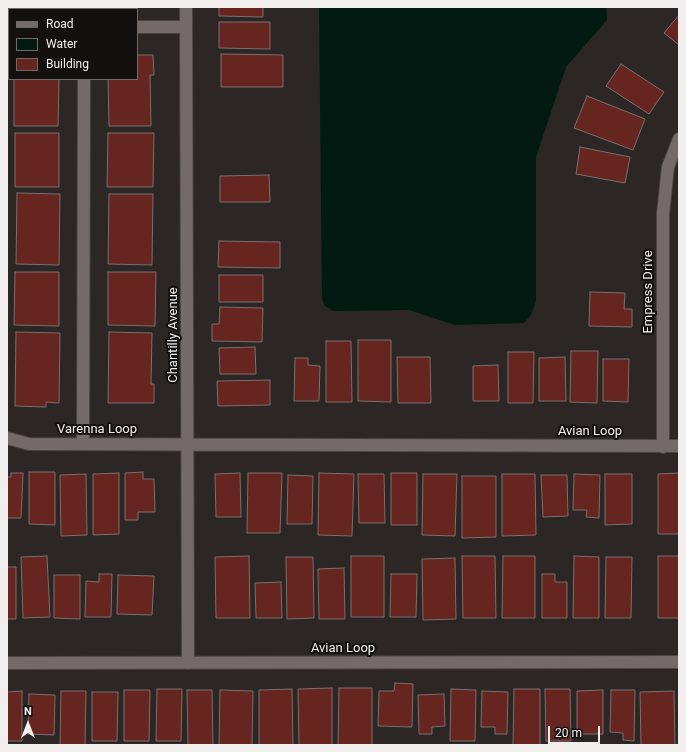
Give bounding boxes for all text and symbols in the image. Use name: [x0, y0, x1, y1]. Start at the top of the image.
legend: [8, 8, 138, 80]
text: Road: [46, 17, 74, 31]
text: Water: [46, 37, 77, 51]
text: Building: [46, 57, 89, 71]
street label: Empress Drive: [641, 250, 657, 334]
street label: Chantilly Avenue: [166, 287, 182, 383]
street label: Varenna Loop: [57, 422, 137, 438]
street label: Avian Loop: [558, 424, 622, 440]
street label: Avian Loop: [311, 641, 375, 657]
north arrow: [8, 704, 48, 744]
text: N: [24, 705, 32, 718]
scale bar: [550, 718, 602, 744]
text: 20 m: [555, 726, 582, 740]

